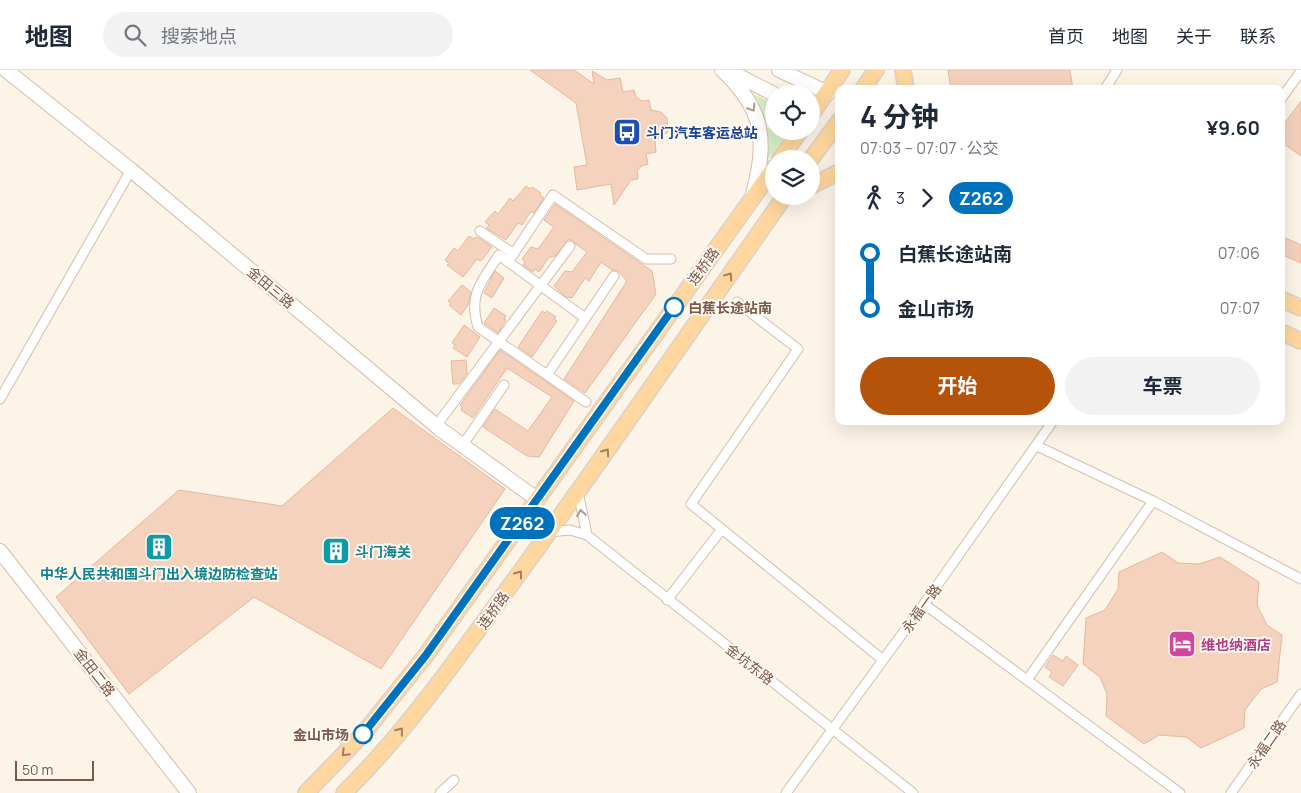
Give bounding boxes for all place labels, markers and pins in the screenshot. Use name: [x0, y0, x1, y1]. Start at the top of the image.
bus stop icon: 斗门汽车客运总站: [612, 117, 642, 147]
place label: 斗门汽车客运总站: [646, 123, 758, 142]
marker: 白蕉长途站南: [664, 297, 684, 317]
place label: 白蕉长途站南: [688, 298, 772, 317]
building icon: 中华人民共和国斗门出入境边防检查站: [144, 532, 174, 562]
building icon: 斗门海关: [321, 536, 351, 566]
place label: 斗门海关: [355, 542, 411, 561]
place label: 中华人民共和国斗门出入境边防检查站: [40, 564, 278, 583]
hotel icon: 维也纳酒店: [1167, 629, 1197, 659]
place label: 维也纳酒店: [1201, 635, 1271, 654]
marker: 金山市场: [353, 724, 373, 744]
place label: 金山市场: [293, 725, 349, 744]

